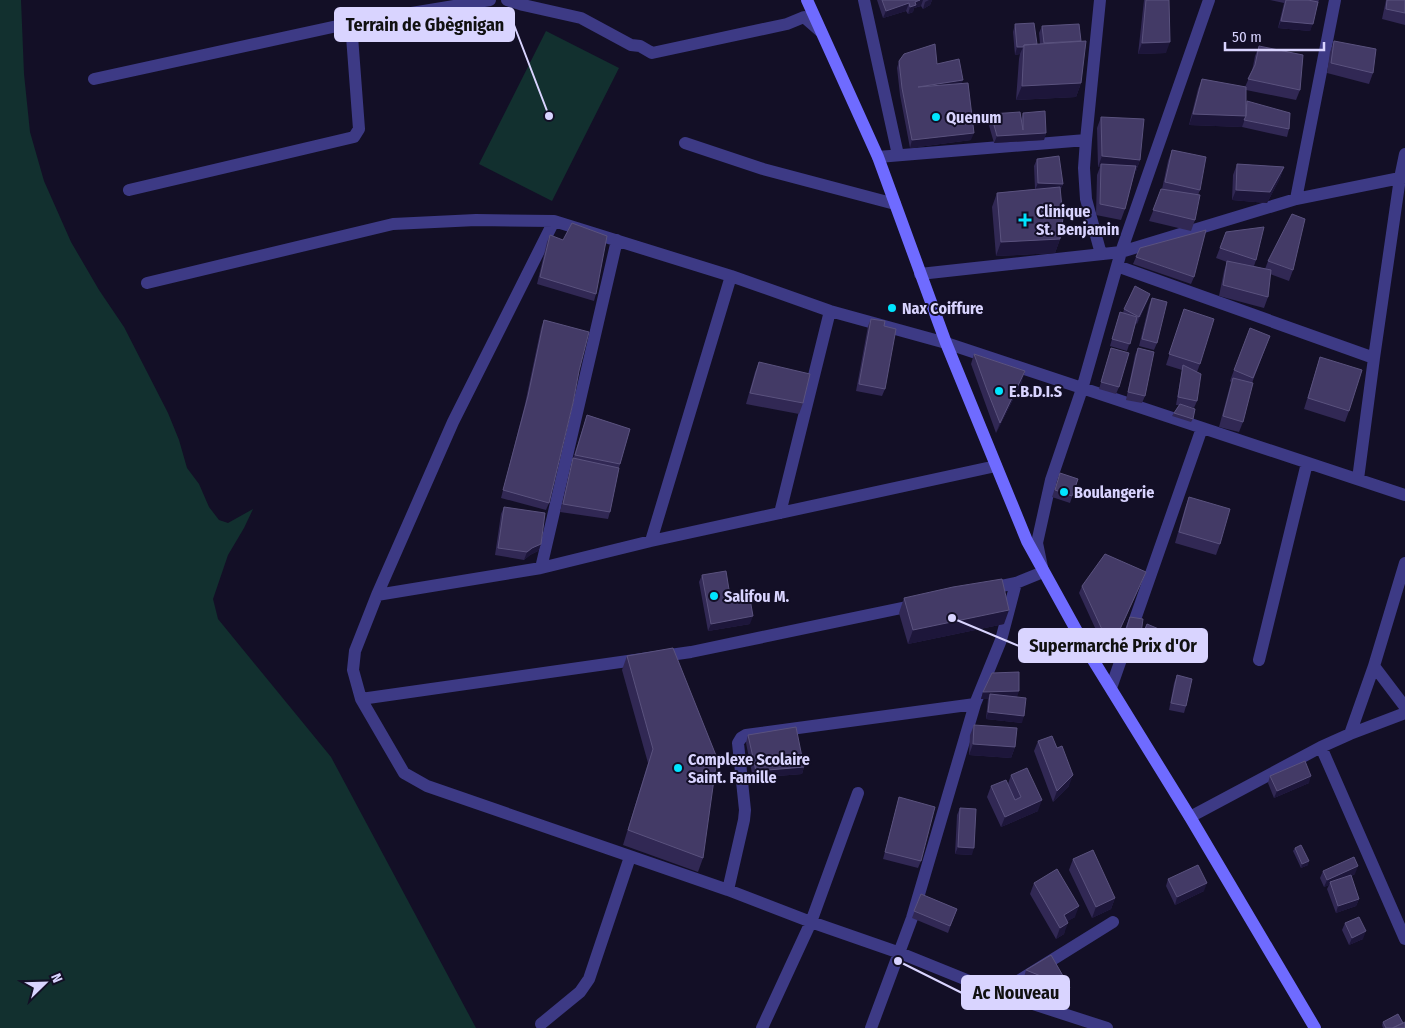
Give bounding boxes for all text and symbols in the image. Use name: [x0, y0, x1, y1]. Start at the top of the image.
callout: Terrain de Gbègnigan: [335, 8, 514, 41]
text: Terrain de Gbègnigan: [346, 14, 504, 36]
scale bar: [1225, 20, 1324, 52]
text: 50 m: [1232, 28, 1262, 46]
place label: Quenum: [946, 108, 1001, 127]
marker: Quenum: [930, 111, 942, 123]
place label: Clinique St. Benjamin: [1036, 202, 1119, 239]
marker: Clinique St. Benjamin: [1018, 213, 1032, 227]
place label: Nax Coiffure: [902, 299, 983, 318]
marker: Nax Coiffure: [886, 302, 898, 314]
place label: E.B.D.I.S: [1009, 382, 1062, 401]
marker: E.B.D.I.S: [993, 385, 1005, 397]
place label: Boulangerie: [1074, 483, 1154, 502]
marker: Boulangerie: [1058, 486, 1070, 498]
place label: Salifou M.: [724, 587, 789, 606]
marker: Salifou M.: [708, 590, 720, 602]
callout: Supermarché Prix d'Or: [1019, 629, 1207, 662]
text: Supermarché Prix d'Or: [1029, 635, 1197, 657]
place label: Complexe Scolaire Saint. Famille: [688, 750, 810, 787]
marker: Complexe Scolaire Saint. Famille: [672, 762, 684, 774]
north arrow: [20, 958, 70, 1008]
text: N: [47, 971, 66, 985]
callout: Ac Nouveau: [962, 976, 1069, 1009]
text: Ac Nouveau: [972, 982, 1059, 1004]

